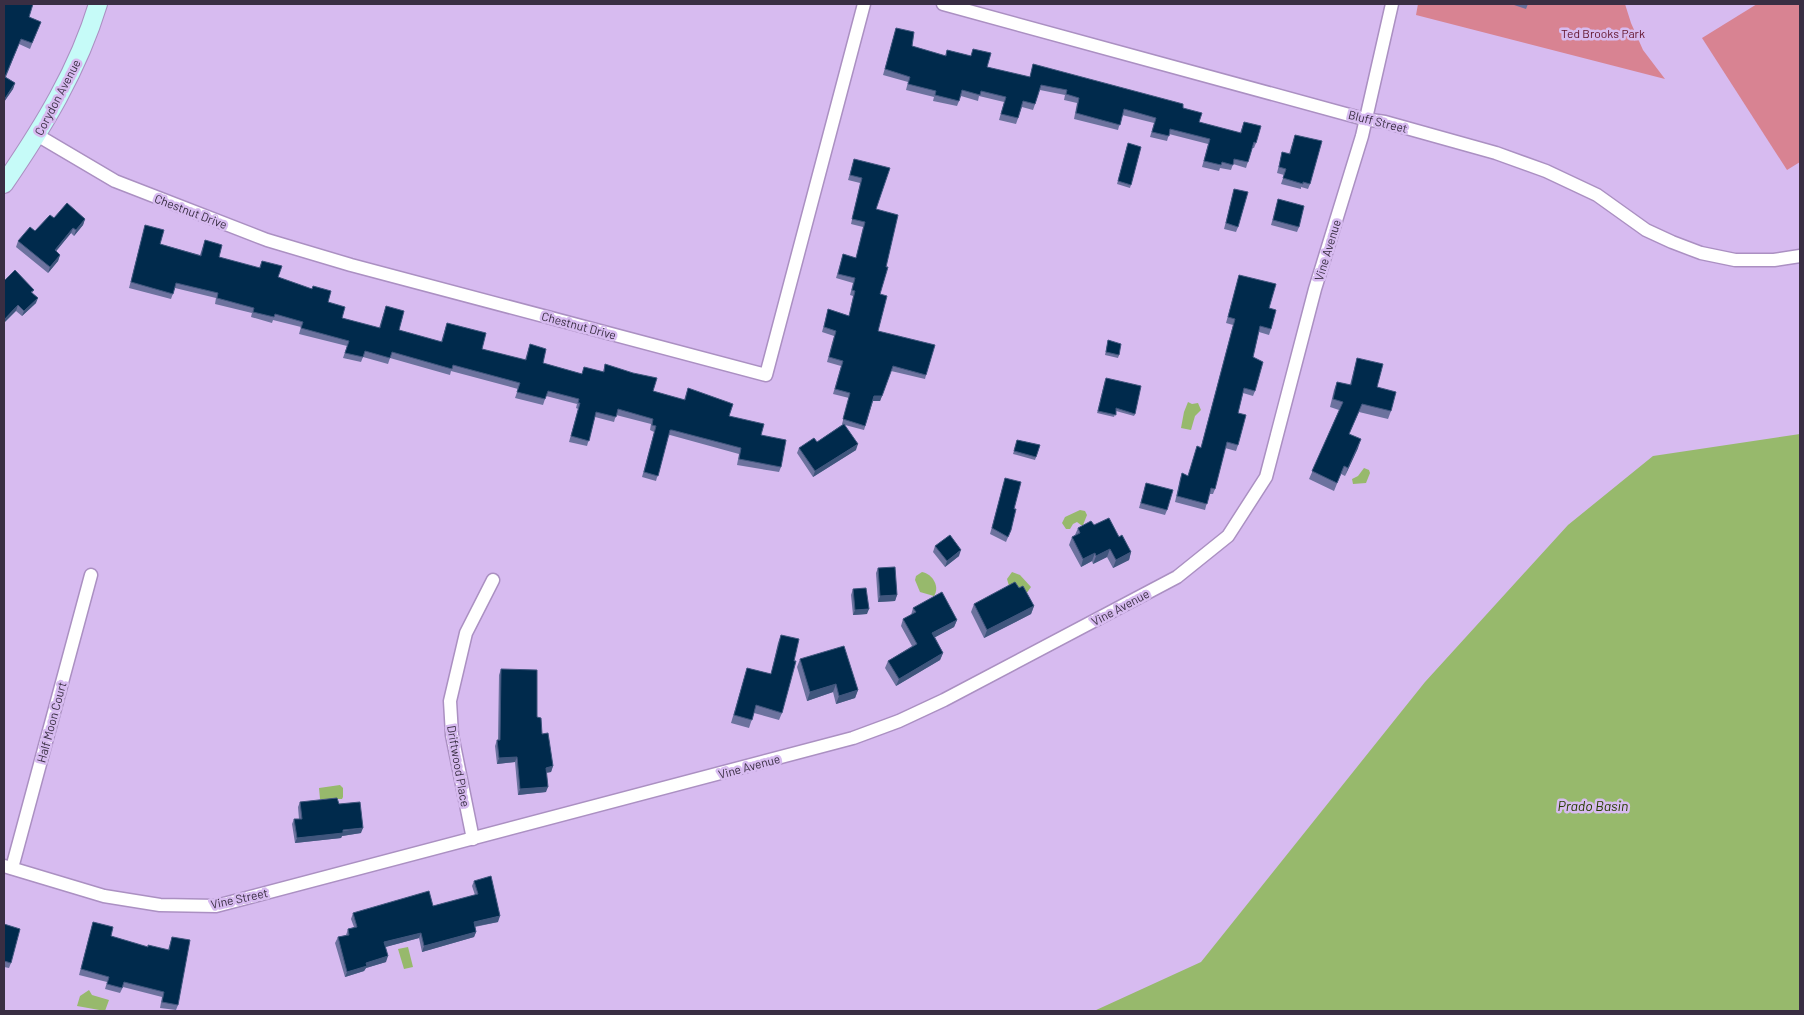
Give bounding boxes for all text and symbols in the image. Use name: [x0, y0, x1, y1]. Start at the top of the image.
park label: Ted Brooks Park: [1561, 26, 1645, 40]
street label: Corydon Avenue: [31, 57, 83, 137]
street label: Bluff Street: [1347, 107, 1409, 135]
street label: Chestnut Drive: [153, 191, 229, 231]
street label: Vine Avenue: [1311, 218, 1343, 282]
street label: Chestnut Drive: [540, 308, 618, 342]
street label: Vine Avenue: [1089, 586, 1151, 628]
street label: Half Moon Court: [33, 680, 69, 764]
street label: Driftwood Place: [445, 724, 473, 808]
street label: Vine Avenue: [717, 751, 781, 781]
water label: Prado Basin: [1558, 797, 1628, 814]
street label: Vine Street: [209, 885, 269, 911]

